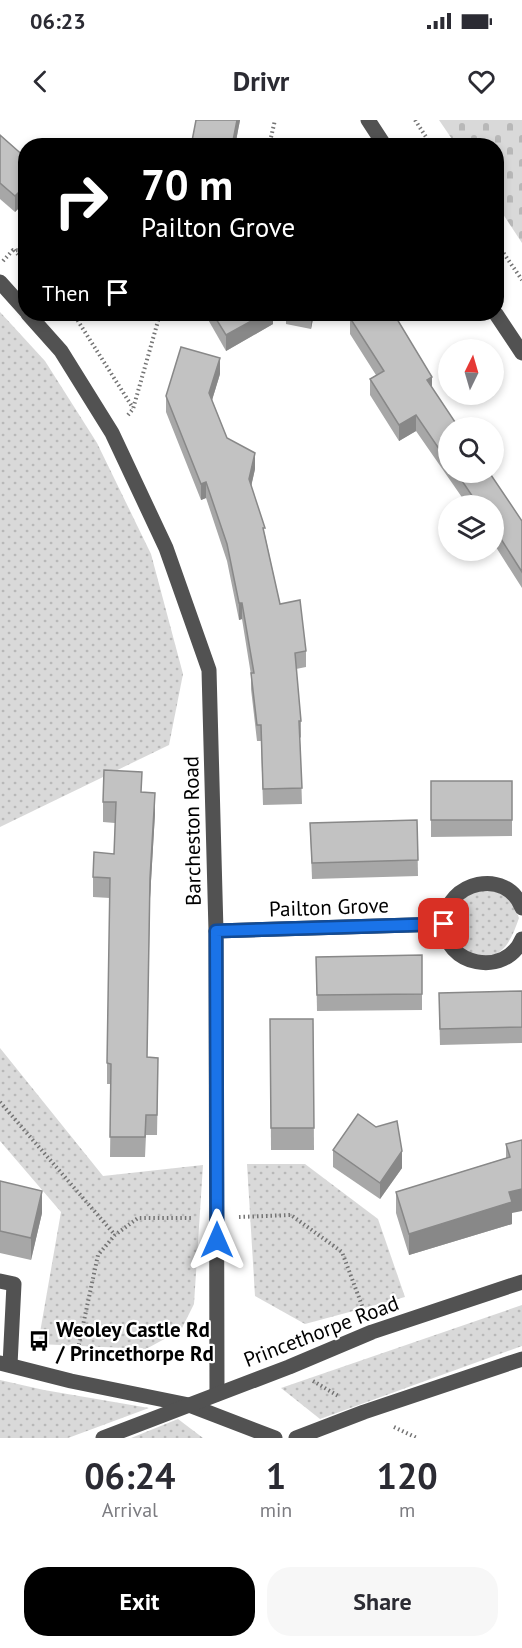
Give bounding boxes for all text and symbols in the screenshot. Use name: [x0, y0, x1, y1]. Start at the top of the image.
text: 06:23: [30, 7, 86, 35]
text: Drivr: [233, 64, 289, 98]
icon: back: [24, 65, 57, 98]
icon: heart: [465, 65, 498, 98]
text: 70 m: [141, 157, 233, 212]
icon: right: [42, 162, 120, 240]
text: Pailton Grove: [141, 210, 295, 244]
icon: arrive: [101, 276, 134, 309]
text: Then: [42, 279, 89, 307]
north arrow: [438, 339, 504, 405]
map controls: [438, 339, 504, 561]
button: search: [438, 417, 504, 483]
button: layers: [438, 495, 504, 561]
street label: Barcheston Road: [177, 756, 207, 906]
street label: Pailton Grove: [269, 891, 389, 923]
pin: [418, 898, 469, 949]
icon: arrive: [427, 907, 460, 940]
position arrow: [185, 1208, 249, 1272]
street label: Princethorpe Road: [240, 1289, 402, 1373]
place label: Weoley Castle Rd / Princethorpe Rd: [55, 1316, 214, 1367]
bus stop icon: Weoley Castle Rd / Princethorpe Rd: [27, 1329, 51, 1353]
text: 06:24: [84, 1452, 176, 1499]
text: 1: [266, 1452, 286, 1499]
text: 120: [377, 1452, 438, 1499]
text: Arrival: [102, 1497, 158, 1523]
text: min: [260, 1497, 292, 1523]
text: m: [399, 1497, 415, 1523]
button: Exit: [24, 1567, 255, 1636]
button: Share: [267, 1567, 498, 1636]

